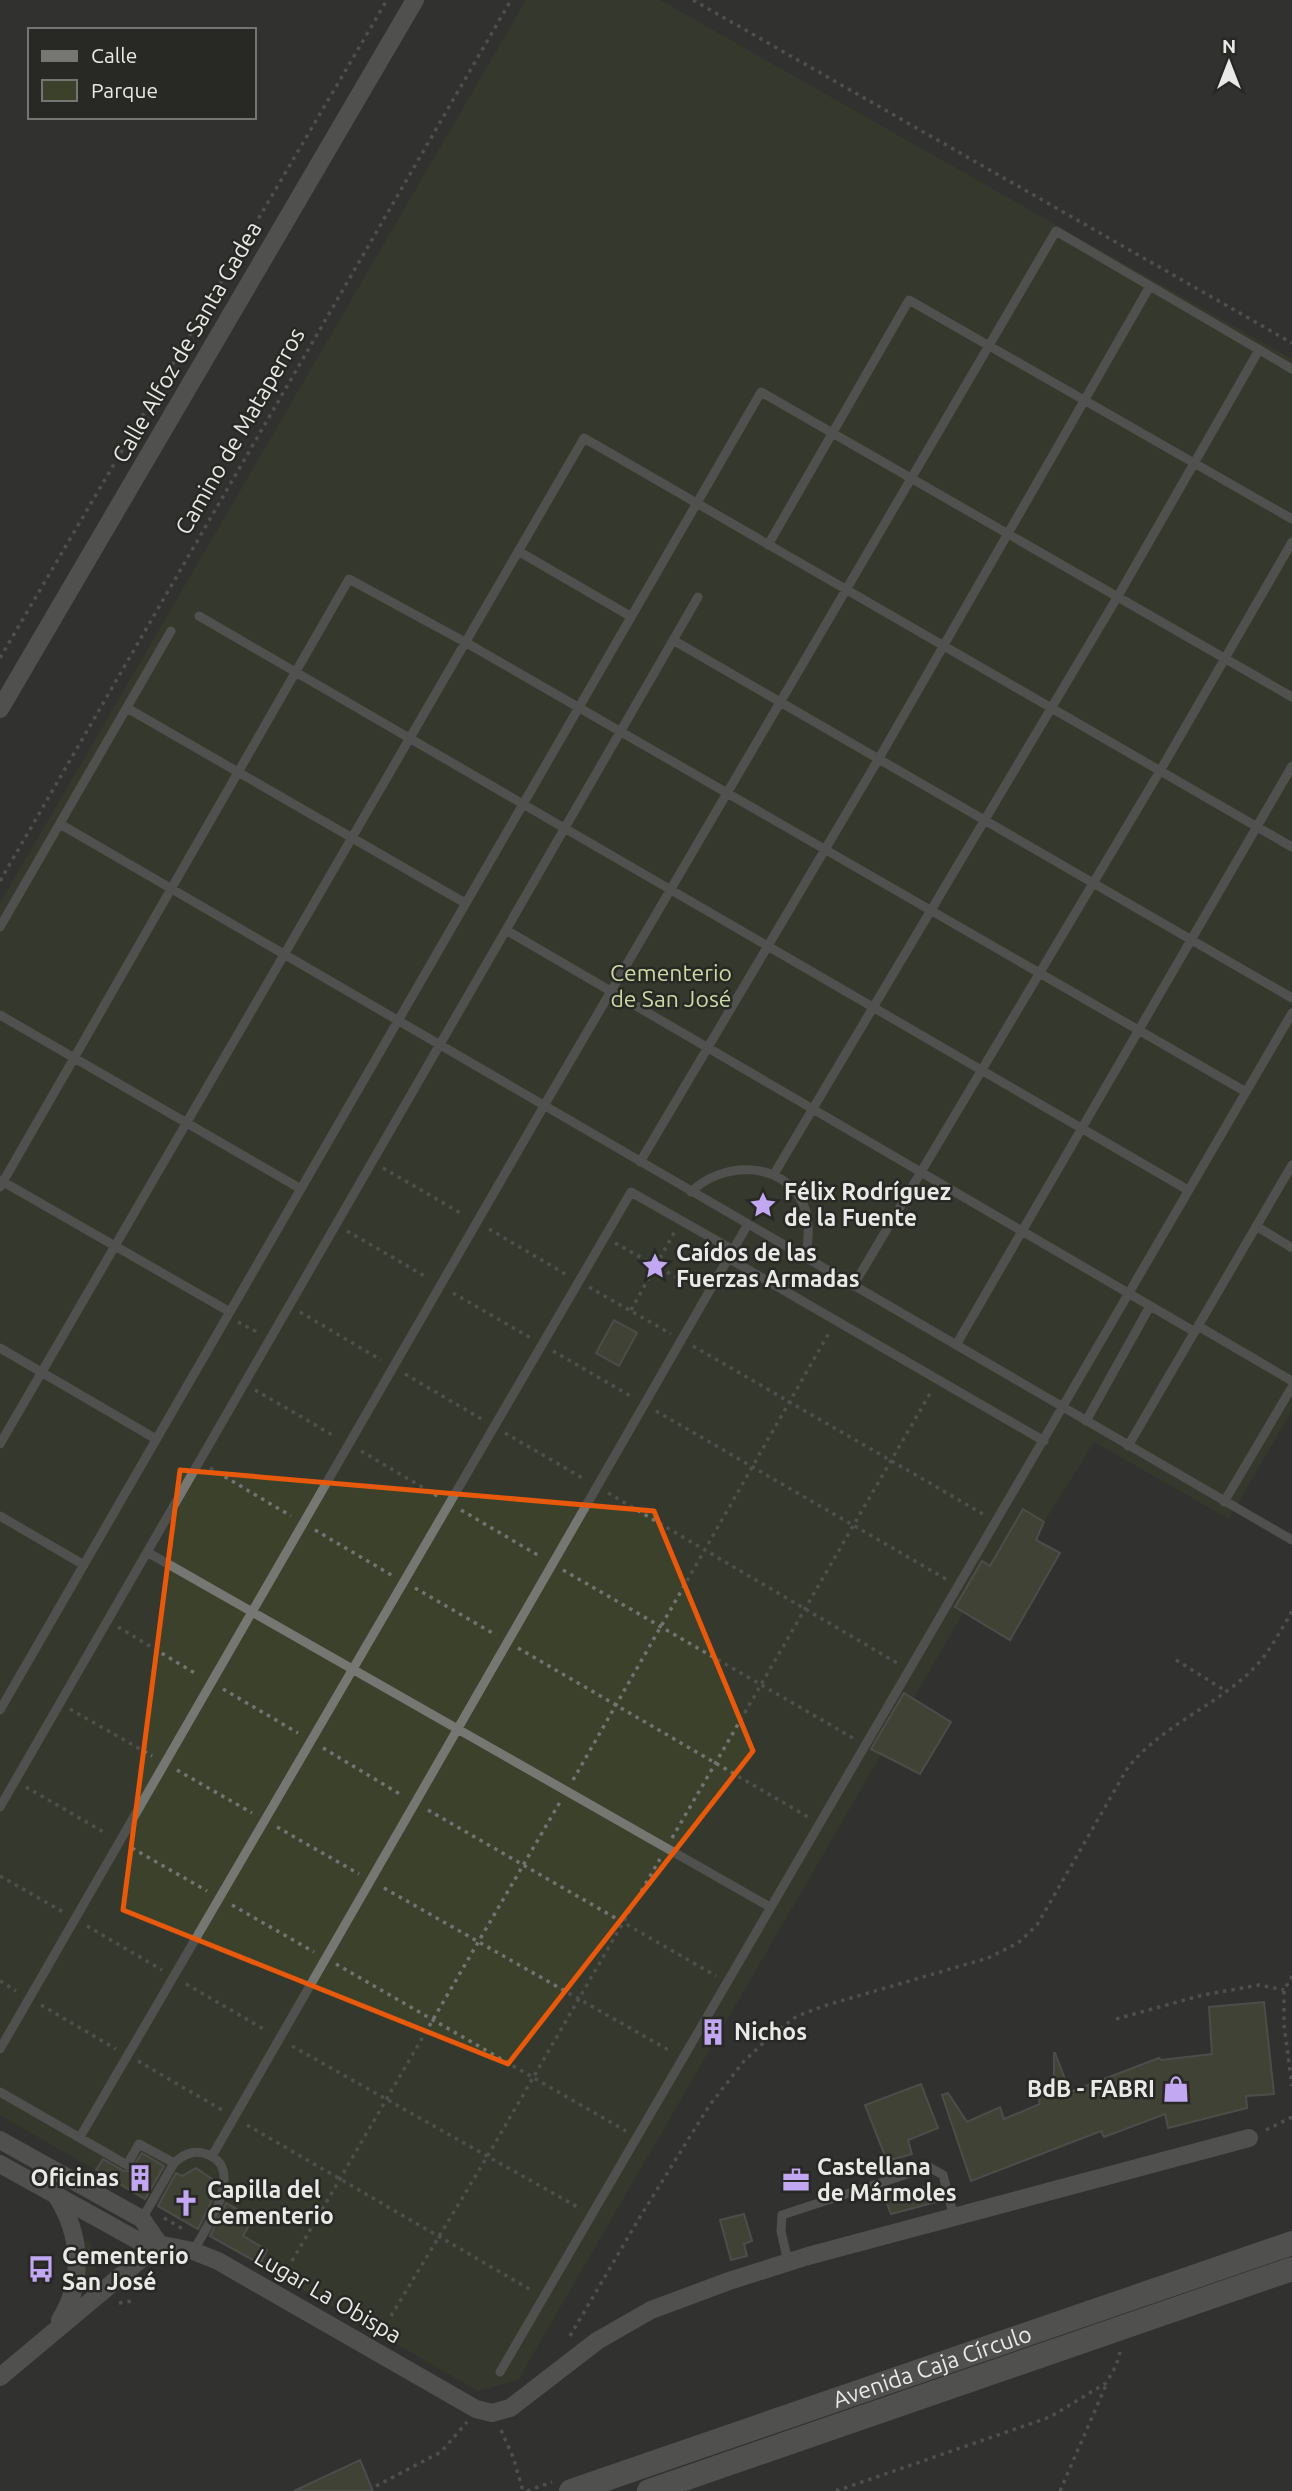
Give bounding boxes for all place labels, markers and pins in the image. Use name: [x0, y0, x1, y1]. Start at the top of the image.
place label: Félix Rodríguez de la Fuente: [784, 1179, 951, 1230]
place icon: Félix Rodríguez de la Fuente: [748, 1190, 778, 1220]
place label: Caídos de las Fuerzas Armadas: [676, 1240, 860, 1291]
place icon: Caídos de las Fuerzas Armadas: [640, 1251, 670, 1281]
building icon: Nichos: [698, 2017, 728, 2047]
place label: Nichos: [734, 2019, 807, 2044]
shop icon: BdB - FABRI: [1161, 2074, 1191, 2104]
place label: BdB - FABRI: [1027, 2076, 1155, 2101]
place label: Castellana de Mármoles: [817, 2154, 957, 2205]
building icon: Oficinas: [125, 2163, 155, 2193]
place label: Oficinas: [31, 2165, 119, 2190]
office icon: Castellana de Mármoles: [781, 2165, 811, 2195]
place label: Capilla del Cementerio: [207, 2177, 334, 2228]
church icon: Capilla del Cementerio: [171, 2188, 201, 2218]
place label: Cementerio San José: [62, 2243, 189, 2294]
bus stop icon: Cementerio San José: [26, 2254, 56, 2284]

